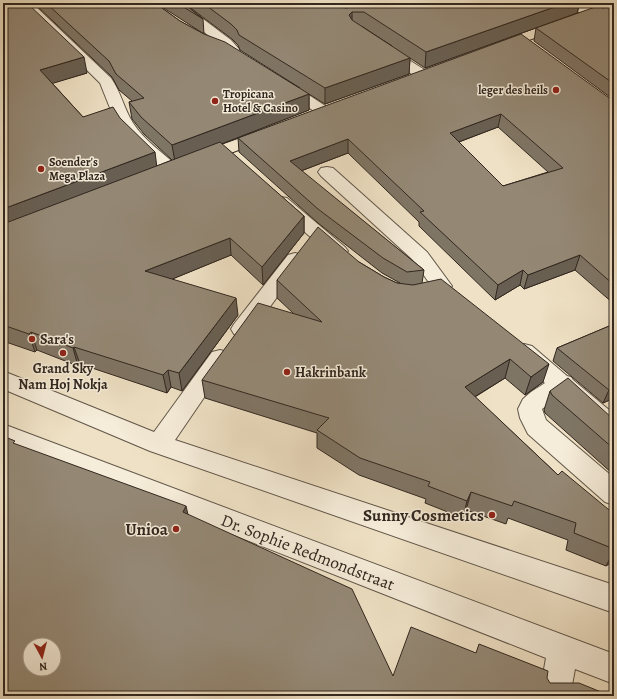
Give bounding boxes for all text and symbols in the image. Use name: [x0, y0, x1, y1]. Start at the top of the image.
place label: leger des heils: [478, 82, 548, 98]
marker: leger des heils: [551, 85, 561, 95]
place label: Tropicana Hotel & Casino: [223, 86, 298, 116]
marker: Tropicana Hotel & Casino: [210, 96, 220, 106]
place label: Soender's Mega Plaza: [49, 154, 106, 184]
marker: Soender's Mega Plaza: [36, 164, 46, 174]
place label: Sara's: [40, 330, 74, 349]
marker: Sara's: [27, 334, 37, 344]
marker: Grand Sky Nam Hoj Nokja: [58, 348, 68, 358]
place label: Grand Sky Nam Hoj Nokja: [18, 359, 108, 394]
place label: Hakrinbank: [295, 363, 367, 382]
marker: Hakrinbank: [282, 367, 292, 377]
place label: Sunny Cosmetics: [363, 504, 484, 527]
street label: Dr. Sophie Redmondstraat: [218, 509, 398, 596]
marker: Sunny Cosmetics: [487, 510, 497, 520]
place label: Unioa: [126, 518, 169, 541]
marker: Unioa: [171, 524, 181, 534]
north arrow: [22, 637, 62, 677]
text: N: [38, 658, 48, 674]

